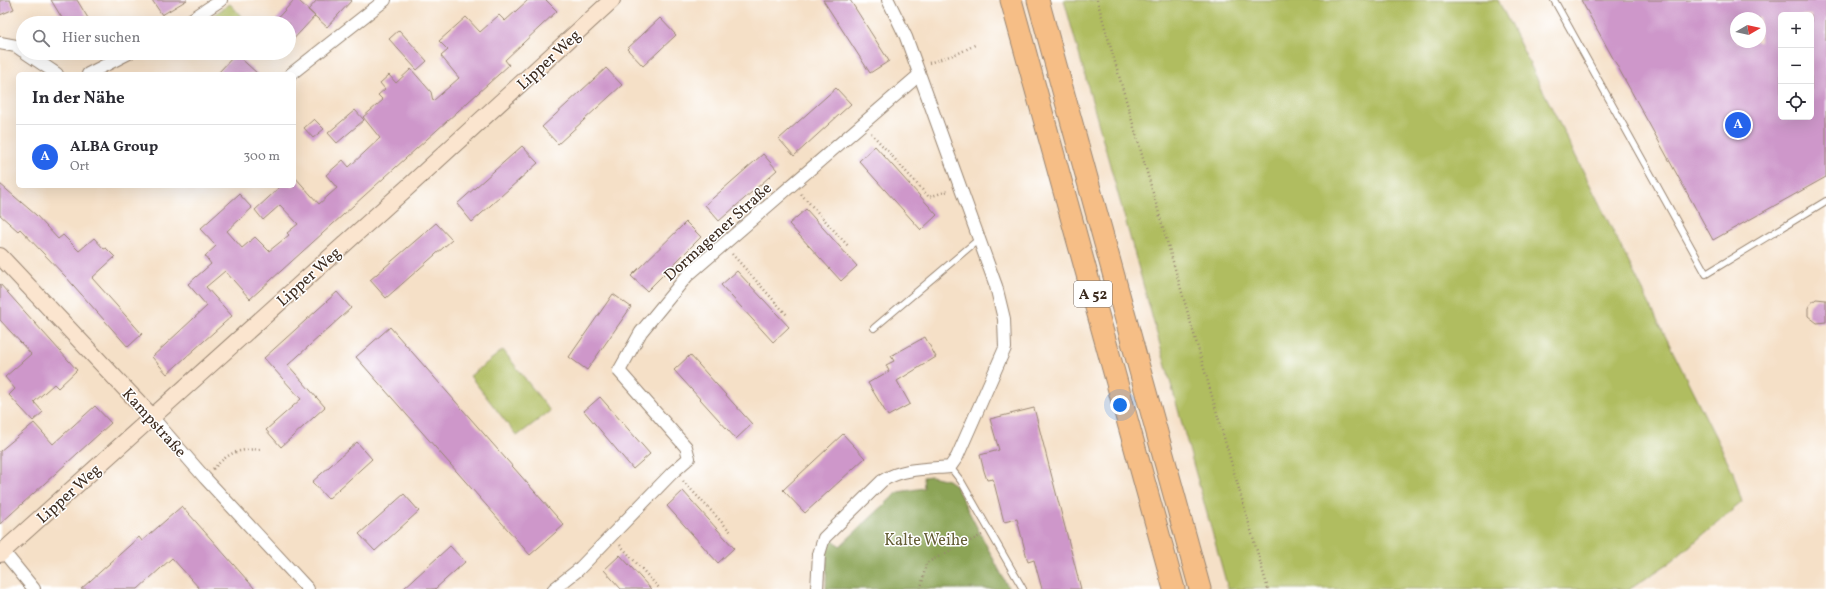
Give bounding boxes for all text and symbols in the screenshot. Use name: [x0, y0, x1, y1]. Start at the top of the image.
north arrow: [1730, 12, 1766, 48]
map controls: [1778, 12, 1814, 120]
button: +: [1778, 12, 1814, 48]
search box: [16, 16, 296, 60]
street label: Lipper Weg: [513, 25, 586, 96]
icon: search: [30, 27, 52, 49]
text: Hier suchen: [62, 28, 140, 49]
button: −: [1778, 48, 1814, 84]
button: locate: [1778, 84, 1814, 120]
text: In der Nähe: [32, 87, 125, 110]
pin: A: [1725, 110, 1751, 140]
text: ALBA Group: [70, 137, 158, 158]
text: A: [40, 148, 50, 166]
text: 300 m: [244, 148, 280, 166]
text: Ort: [70, 158, 90, 176]
street label: Dormagener Straße: [660, 178, 777, 287]
street label: Lipper Weg: [272, 243, 346, 312]
road number: A 52: [1074, 281, 1112, 307]
street label: Kampstraße: [116, 384, 191, 463]
your location: [1110, 395, 1130, 415]
street label: Lipper Weg: [32, 460, 106, 529]
park label: Kalte Weihe: [884, 530, 968, 552]

